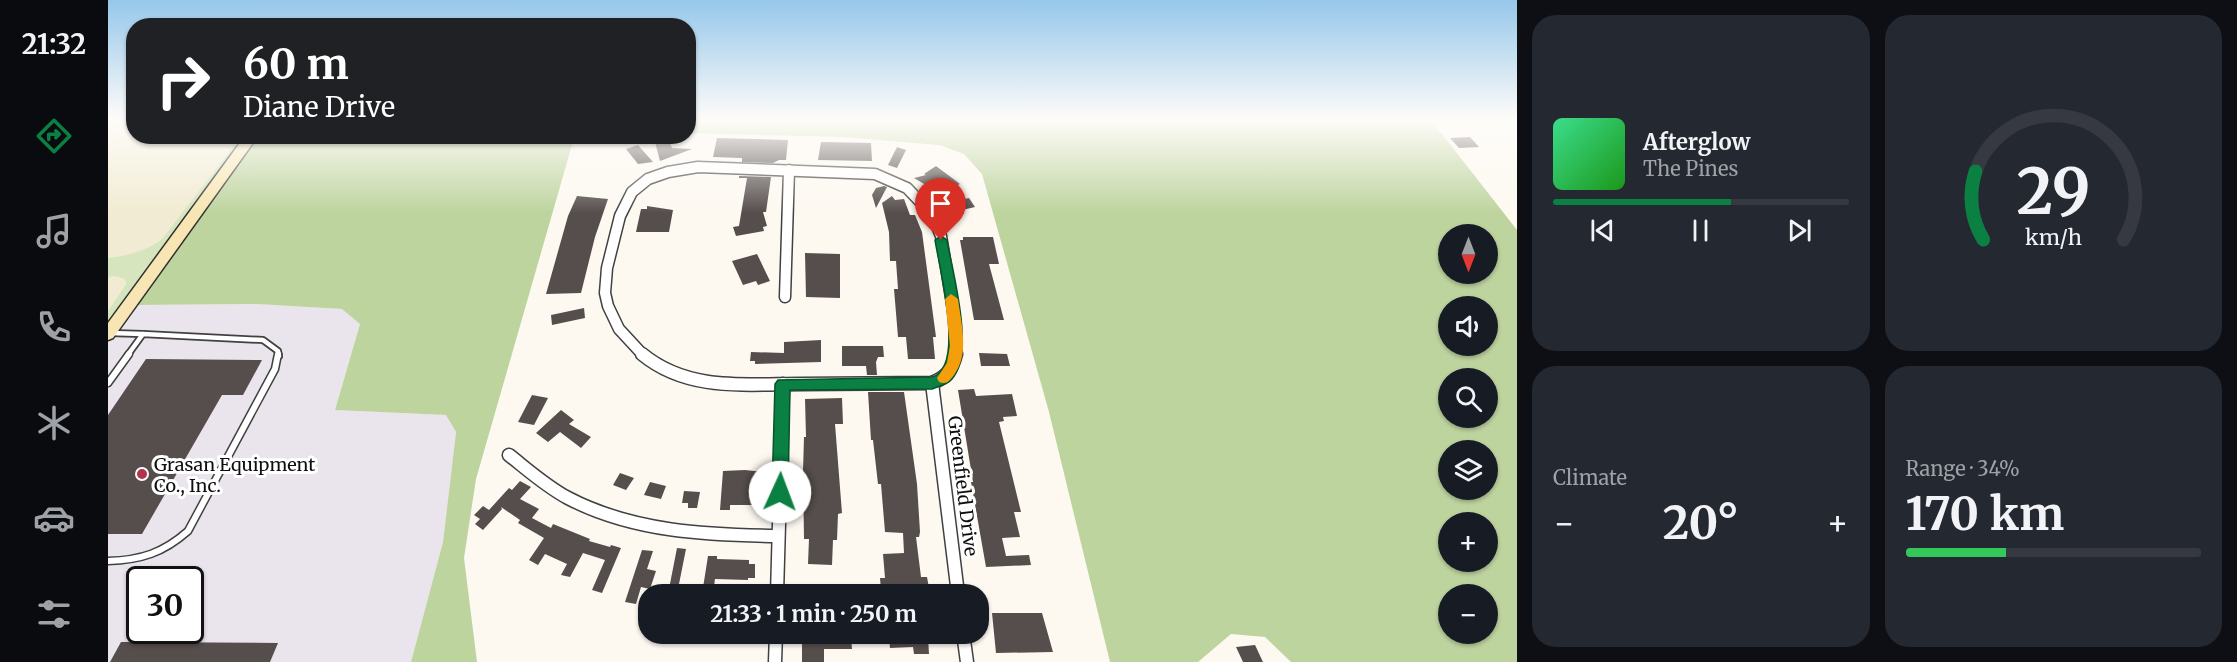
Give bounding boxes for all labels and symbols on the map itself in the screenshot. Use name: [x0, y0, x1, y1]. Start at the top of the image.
pin: [915, 178, 966, 240]
north arrow: [1438, 224, 1498, 284]
street label: Greenfield Drive: [943, 415, 983, 557]
place label: Grasan Equipment Co., Inc.: [154, 453, 315, 497]
position arrow: [748, 460, 812, 524]
marker: Grasan Equipment Co., Inc.: [135, 467, 149, 481]
speed limit sign: 30: [126, 566, 204, 644]

